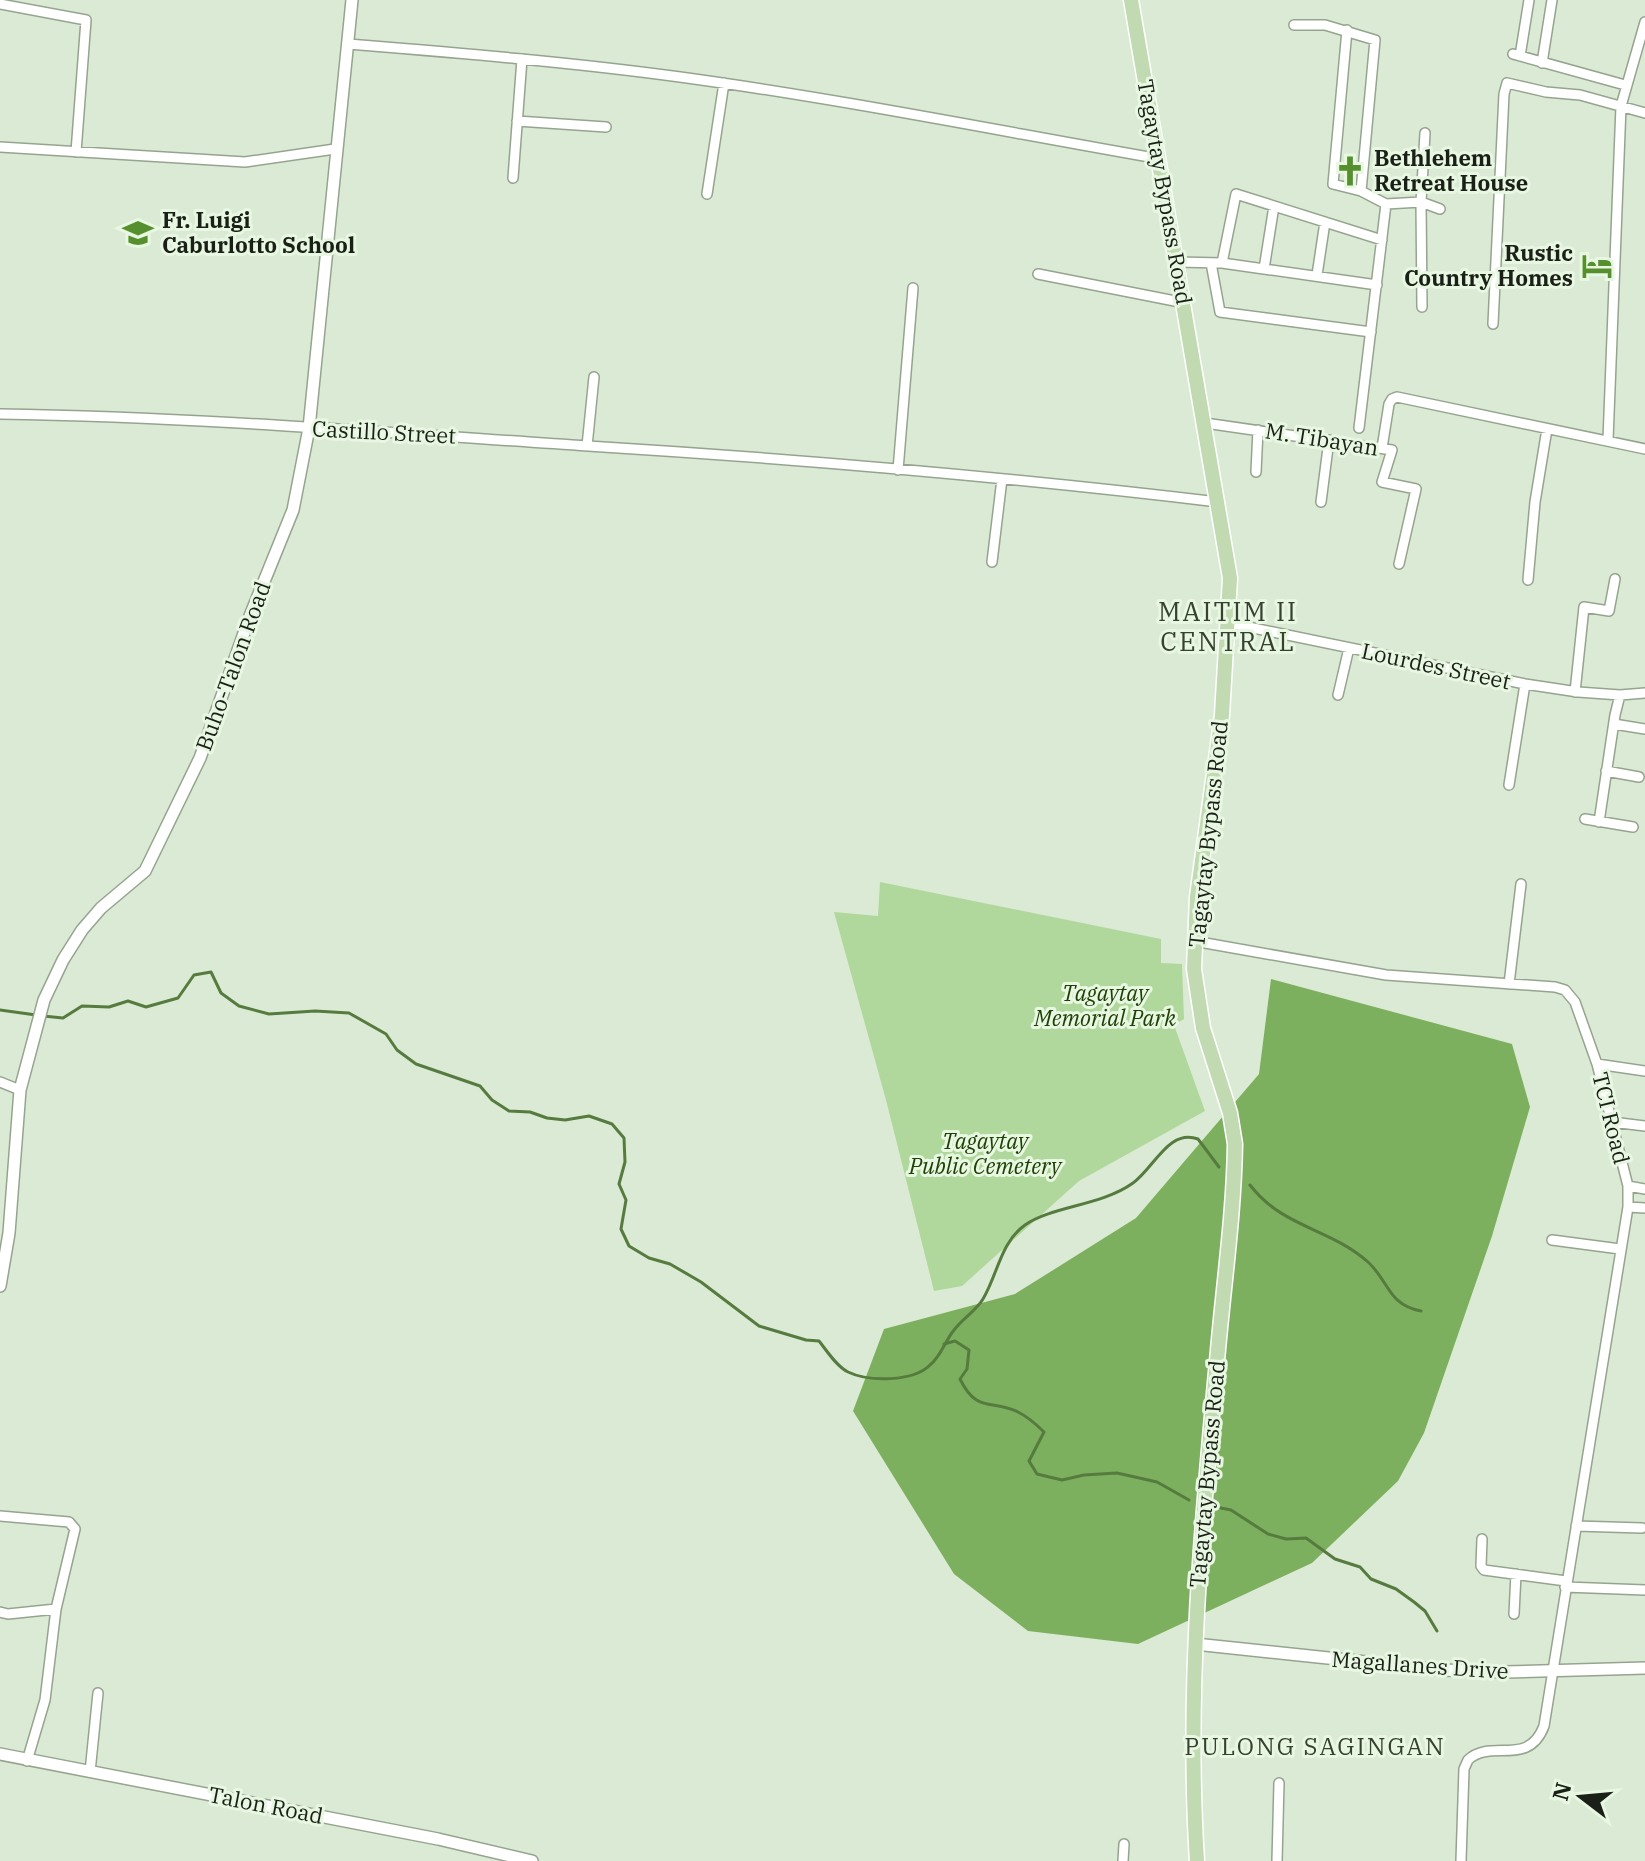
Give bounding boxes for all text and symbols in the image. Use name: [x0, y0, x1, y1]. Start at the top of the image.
street label: Tagaytay Bypass Road: [1131, 77, 1200, 307]
place label: Bethlehem Retreat House: [1374, 143, 1528, 197]
church icon: Bethlehem Retreat House: [1333, 154, 1367, 188]
place label: Fr. Luigi Caburlotto School: [162, 205, 355, 259]
school or university icon: Fr. Luigi Caburlotto School: [121, 216, 155, 250]
place label: Rustic Country Homes: [1404, 238, 1573, 292]
hotel icon: Rustic Country Homes: [1580, 249, 1614, 283]
street label: Castillo Street: [311, 413, 457, 450]
street label: M. Tibayan: [1263, 415, 1381, 462]
street label: Buho-Talon Road: [188, 577, 277, 755]
district label: MAITIM II CENTRAL: [1158, 594, 1298, 658]
street label: Lourdes Street: [1359, 636, 1514, 696]
street label: Tagaytay Bypass Road: [1181, 719, 1234, 949]
park label: Tagaytay Memorial Park: [1033, 978, 1176, 1032]
street label: TCI Road: [1586, 1069, 1637, 1167]
park label: Tagaytay Public Cemetery: [908, 1126, 1063, 1180]
street label: Tagaytay Bypass Road: [1182, 1359, 1231, 1589]
street label: Magallanes Drive: [1331, 1644, 1510, 1685]
district label: PULONG SAGINGAN: [1184, 1730, 1446, 1762]
north arrow: [1541, 1757, 1621, 1837]
street label: Talon Road: [206, 1779, 326, 1830]
text: N: [1545, 1779, 1578, 1804]

